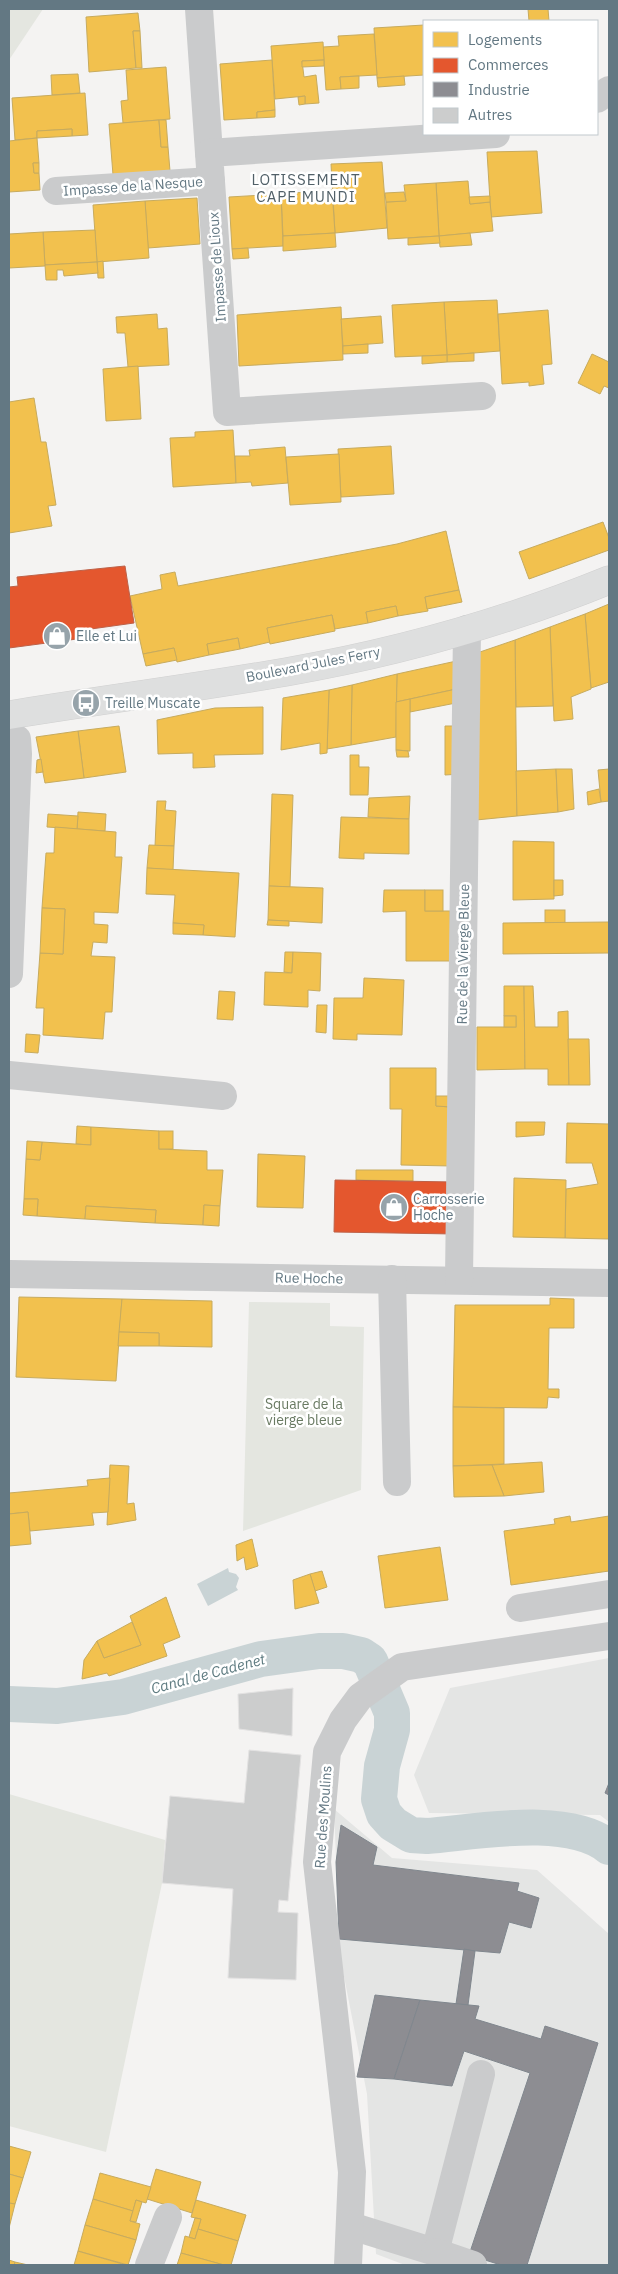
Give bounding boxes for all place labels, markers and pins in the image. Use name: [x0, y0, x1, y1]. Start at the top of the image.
shop icon: Elle et Lui: [42, 621, 72, 651]
place label: Elle et Lui: [76, 627, 137, 645]
bus stop icon: Treille Muscate: [71, 688, 101, 718]
place label: Treille Muscate: [105, 694, 201, 712]
place label: Carrosserie Hoche: [413, 1190, 485, 1224]
shop icon: Carrosserie Hoche: [379, 1192, 409, 1222]

